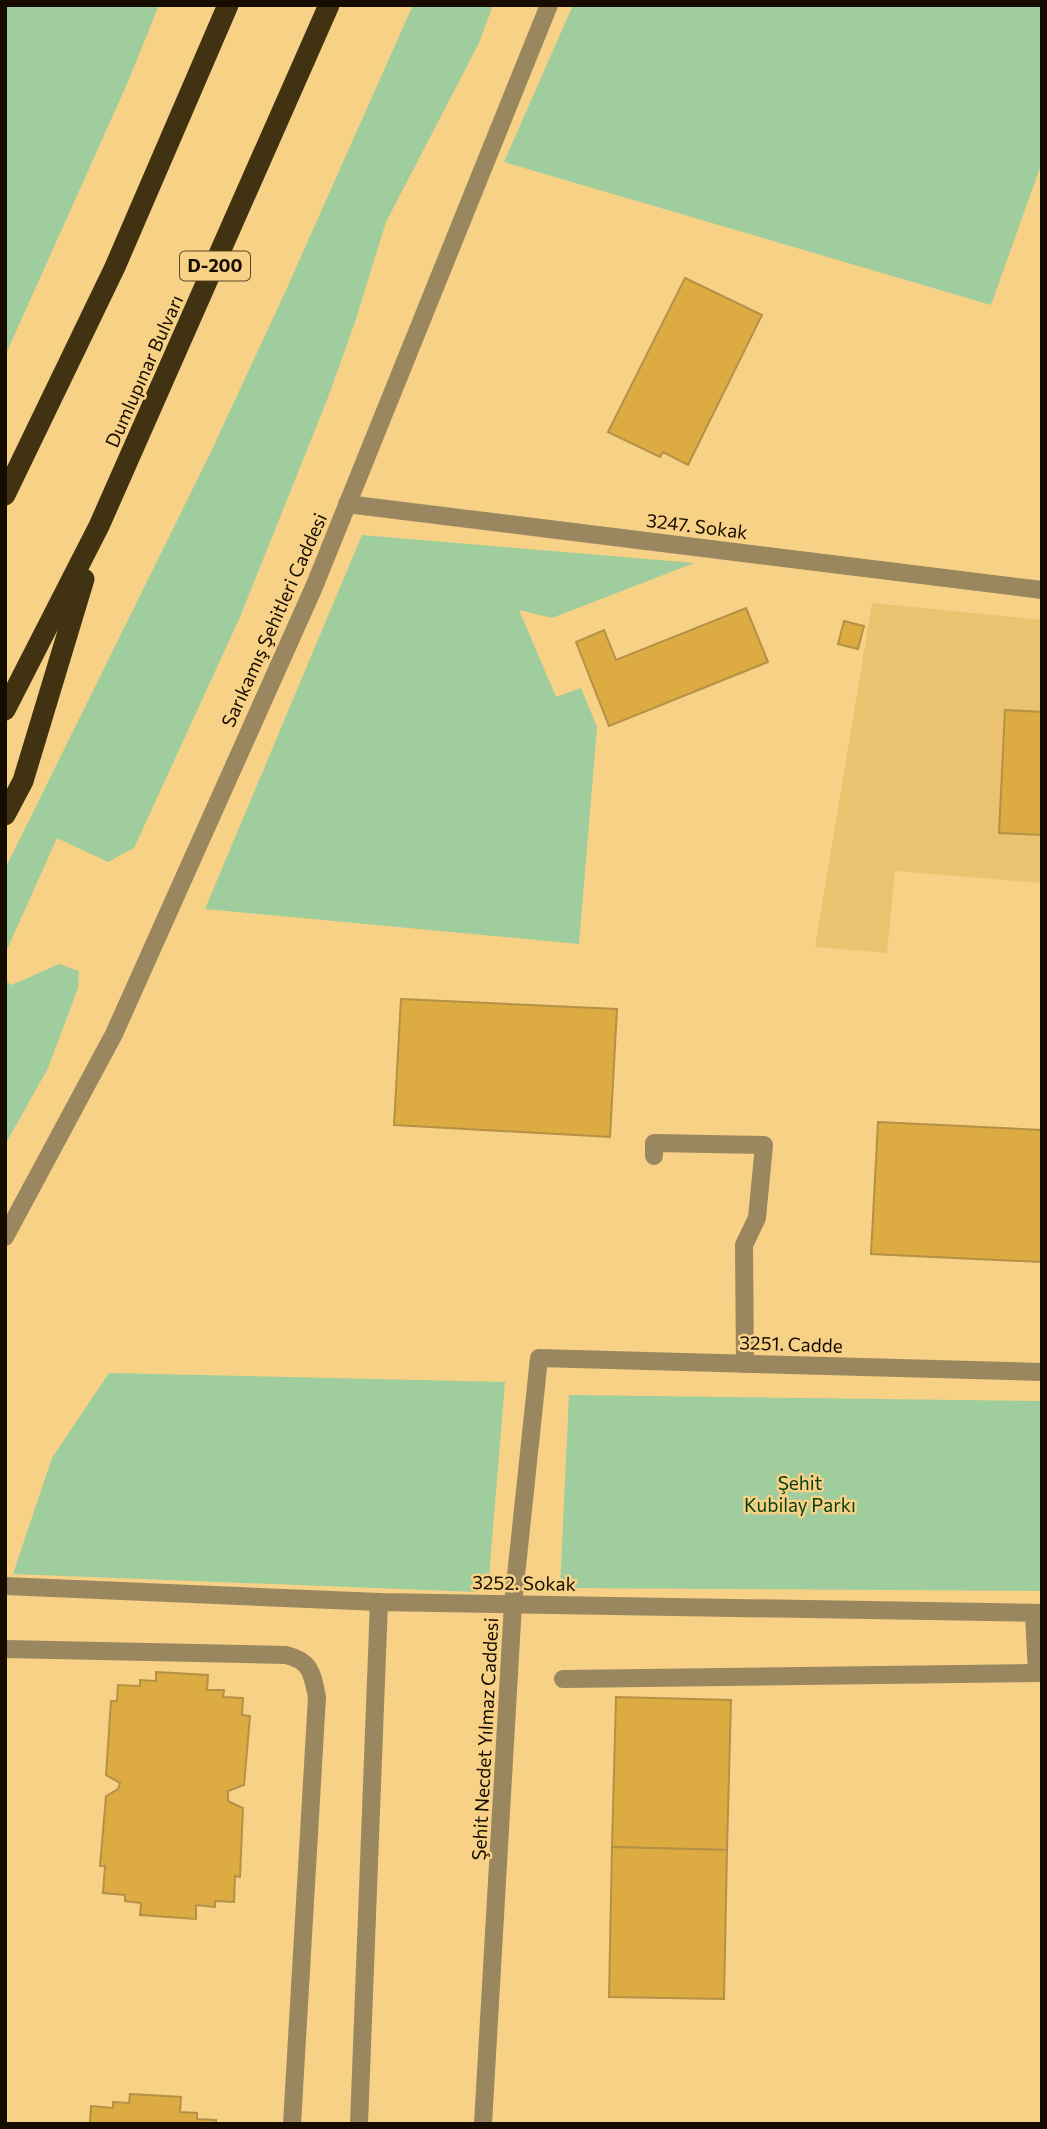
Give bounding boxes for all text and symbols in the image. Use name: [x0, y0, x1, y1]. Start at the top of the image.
road number: D-200: [180, 252, 250, 280]
street label: Dumlupınar Bulvarı: [100, 291, 187, 451]
street label: 3247. Sokak: [645, 508, 749, 543]
street label: Sarıkamış Şehitleri Caddesi: [216, 509, 331, 730]
street label: 3251. Cadde: [739, 1330, 843, 1357]
park label: Şehit Kubilay Parkı: [744, 1471, 856, 1516]
street label: 3252. Sokak: [472, 1570, 576, 1595]
street label: Şehit Necdet Yılmaz Caddesi: [467, 1617, 502, 1861]

